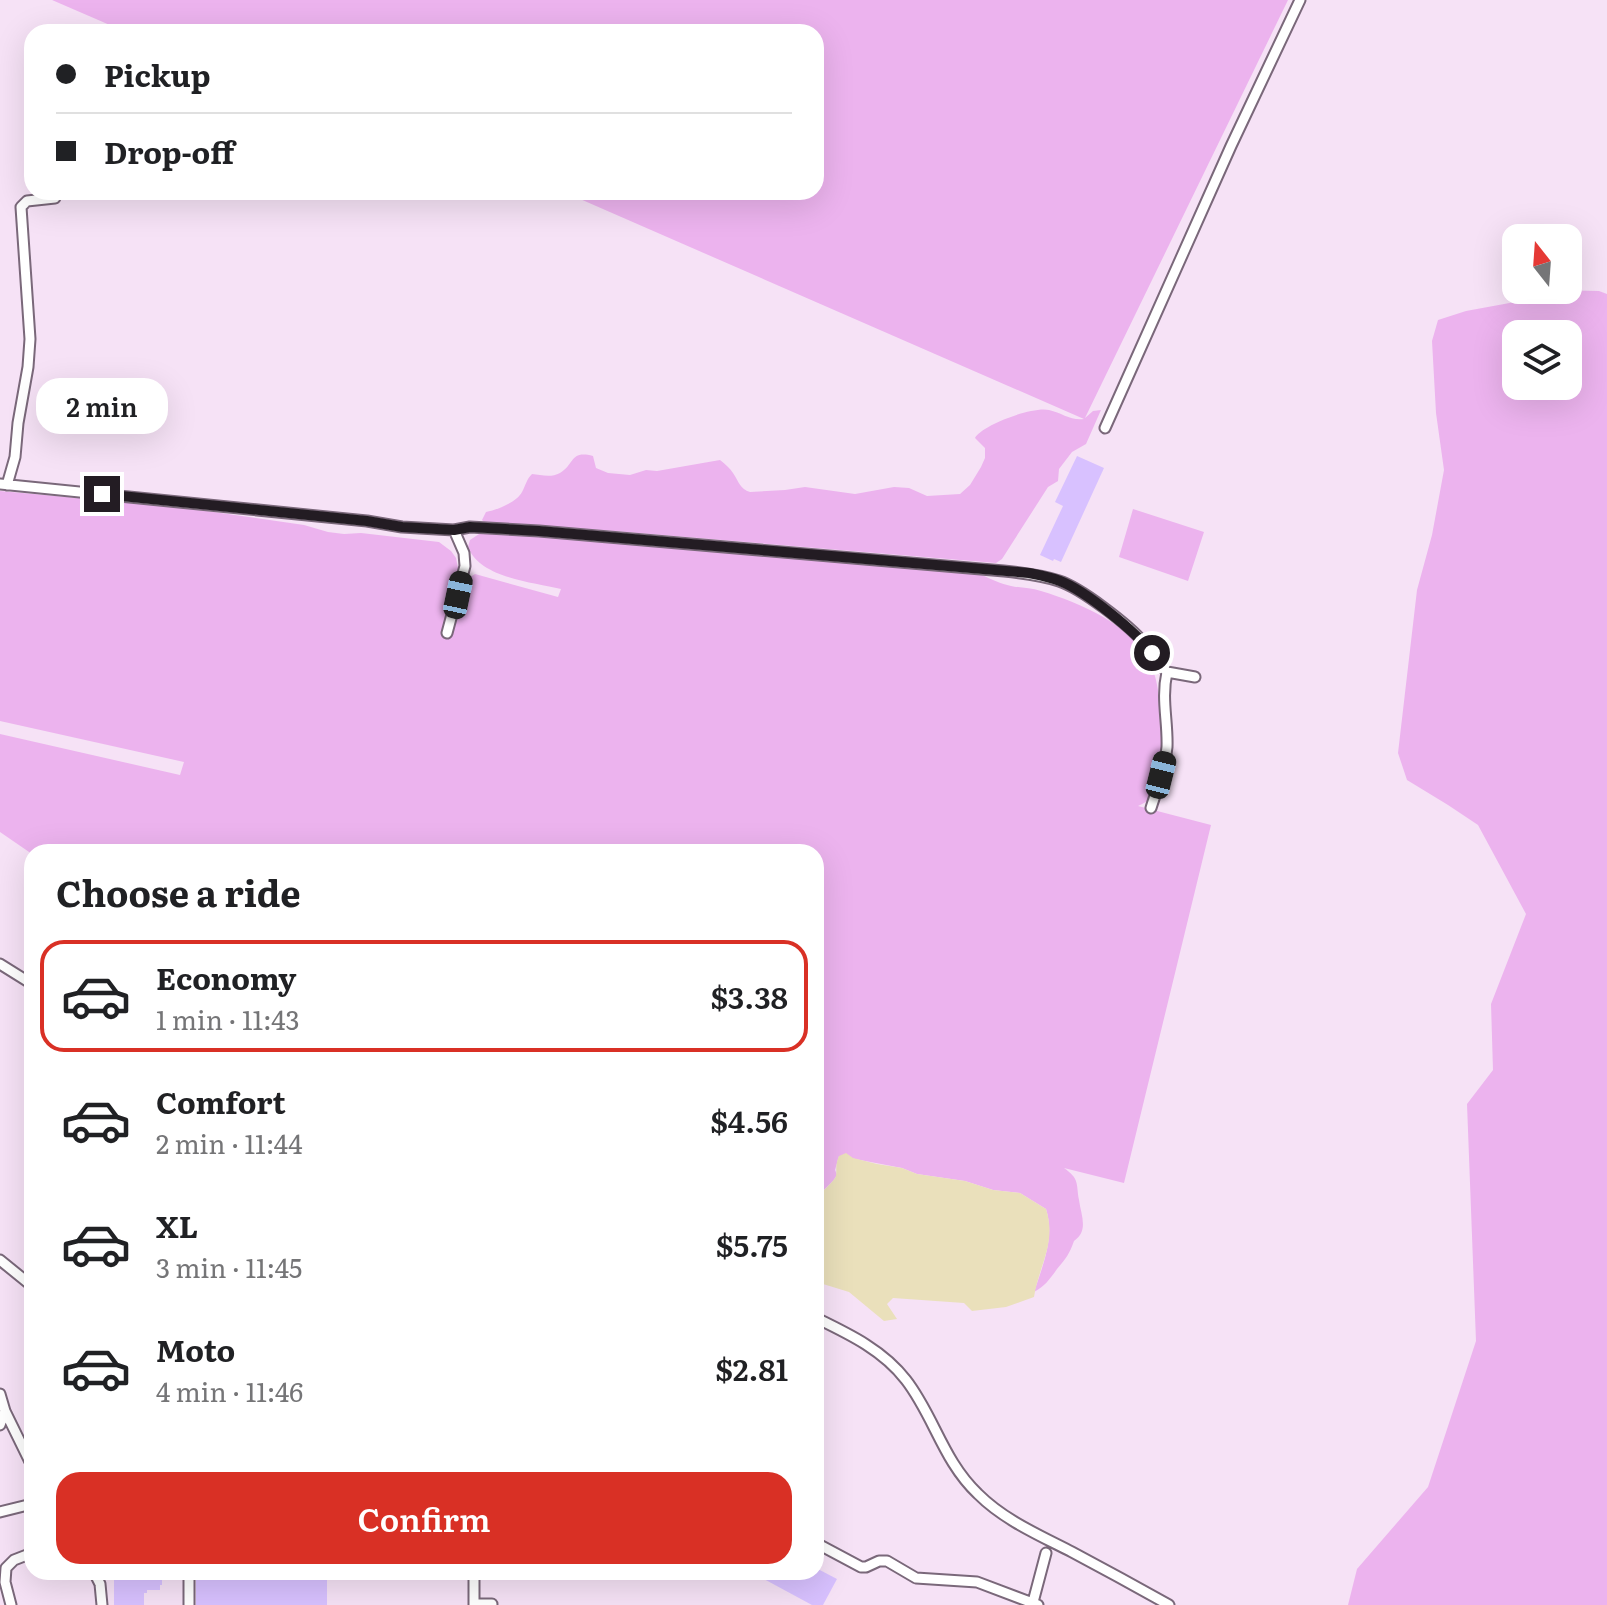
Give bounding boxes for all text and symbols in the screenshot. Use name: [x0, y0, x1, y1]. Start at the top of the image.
text: Pickup: [104, 52, 211, 96]
text: Drop-off: [104, 129, 234, 173]
north arrow: [1502, 224, 1582, 304]
map controls: [1502, 224, 1582, 400]
button: layers: [1502, 320, 1582, 400]
callout: 2 min: [36, 378, 168, 434]
text: 2 min: [66, 386, 138, 425]
route end: [84, 476, 120, 512]
car: [441, 569, 475, 621]
route start: [1134, 635, 1170, 671]
car: [1144, 749, 1178, 801]
text: Choose a ride: [56, 865, 301, 918]
text: Economy: [156, 955, 296, 999]
icon: car: [60, 960, 132, 1032]
text: $3.38: [710, 974, 788, 1018]
text: 1 min · 11:43: [156, 999, 300, 1038]
text: Comfort: [156, 1079, 286, 1123]
icon: car: [60, 1084, 132, 1156]
text: $4.56: [710, 1098, 788, 1142]
text: 2 min · 11:44: [156, 1123, 302, 1162]
text: XL: [156, 1203, 198, 1247]
icon: car: [60, 1208, 132, 1280]
text: $5.75: [716, 1222, 788, 1266]
text: 3 min · 11:45: [156, 1247, 302, 1286]
text: Moto: [156, 1327, 235, 1371]
icon: car: [60, 1332, 132, 1404]
text: $2.81: [715, 1346, 788, 1390]
text: 4 min · 11:46: [156, 1371, 303, 1410]
button: Confirm: [56, 1472, 792, 1564]

